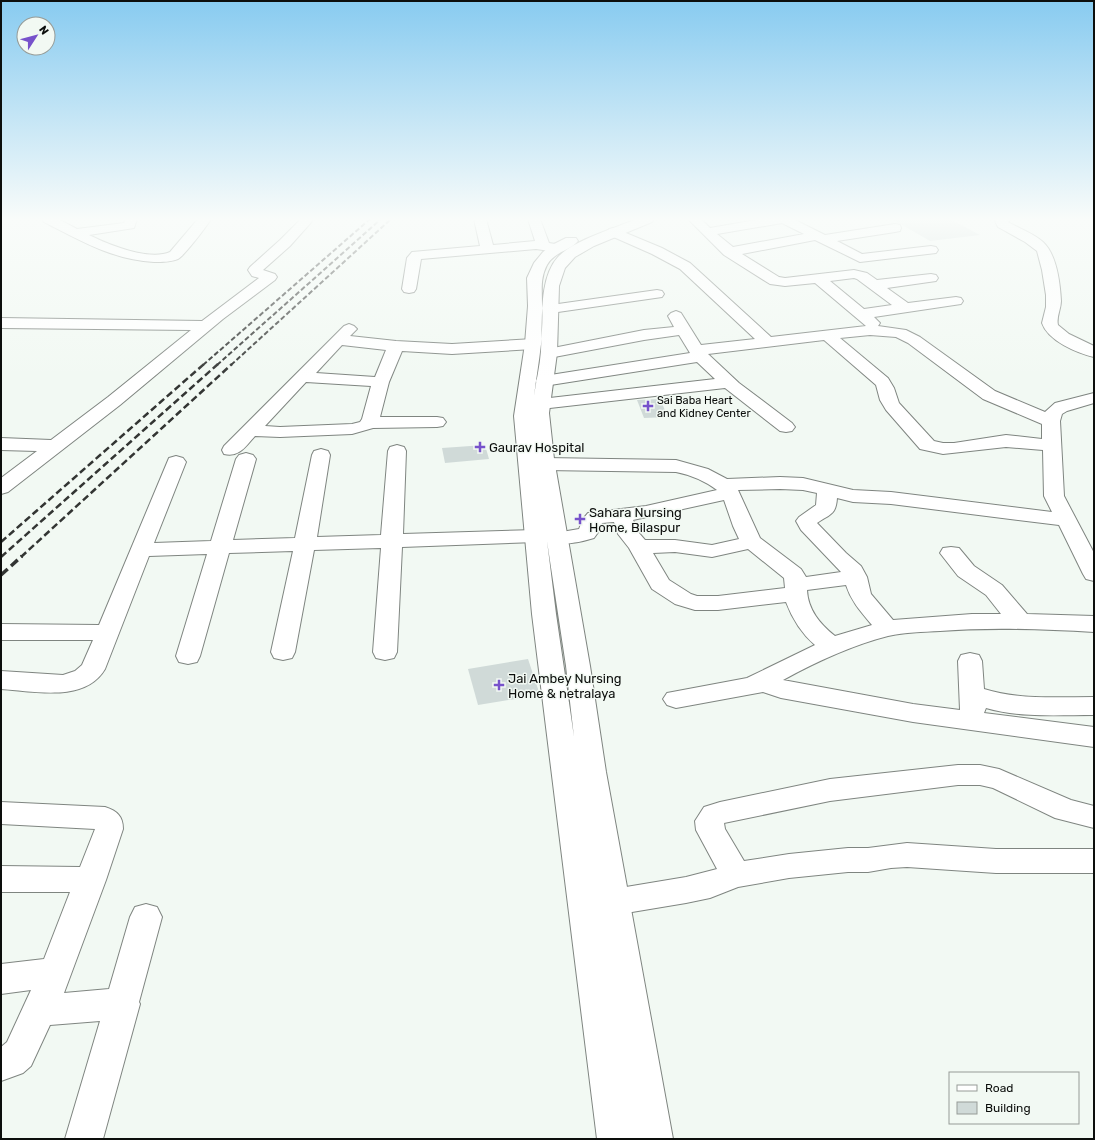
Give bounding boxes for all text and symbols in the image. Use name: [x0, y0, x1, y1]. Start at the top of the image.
north arrow: [16, 16, 56, 56]
text: N: [36, 23, 51, 38]
place label: Sai Baba Heart and Kidney Center: [657, 394, 751, 420]
marker: Sai Baba Heart and Kidney Center: [642, 400, 654, 412]
place label: Gaurav Hospital: [489, 440, 584, 455]
marker: Gaurav Hospital: [474, 441, 486, 453]
place label: Sahara Nursing Home, Bilaspur: [589, 505, 682, 535]
marker: Sahara Nursing Home, Bilaspur: [574, 513, 586, 525]
place label: Jai Ambey Nursing Home & netralaya: [508, 671, 622, 701]
marker: Jai Ambey Nursing Home & netralaya: [493, 679, 505, 691]
legend: [949, 1072, 1079, 1124]
text: Road: [985, 1081, 1013, 1095]
text: Building: [985, 1101, 1031, 1115]

